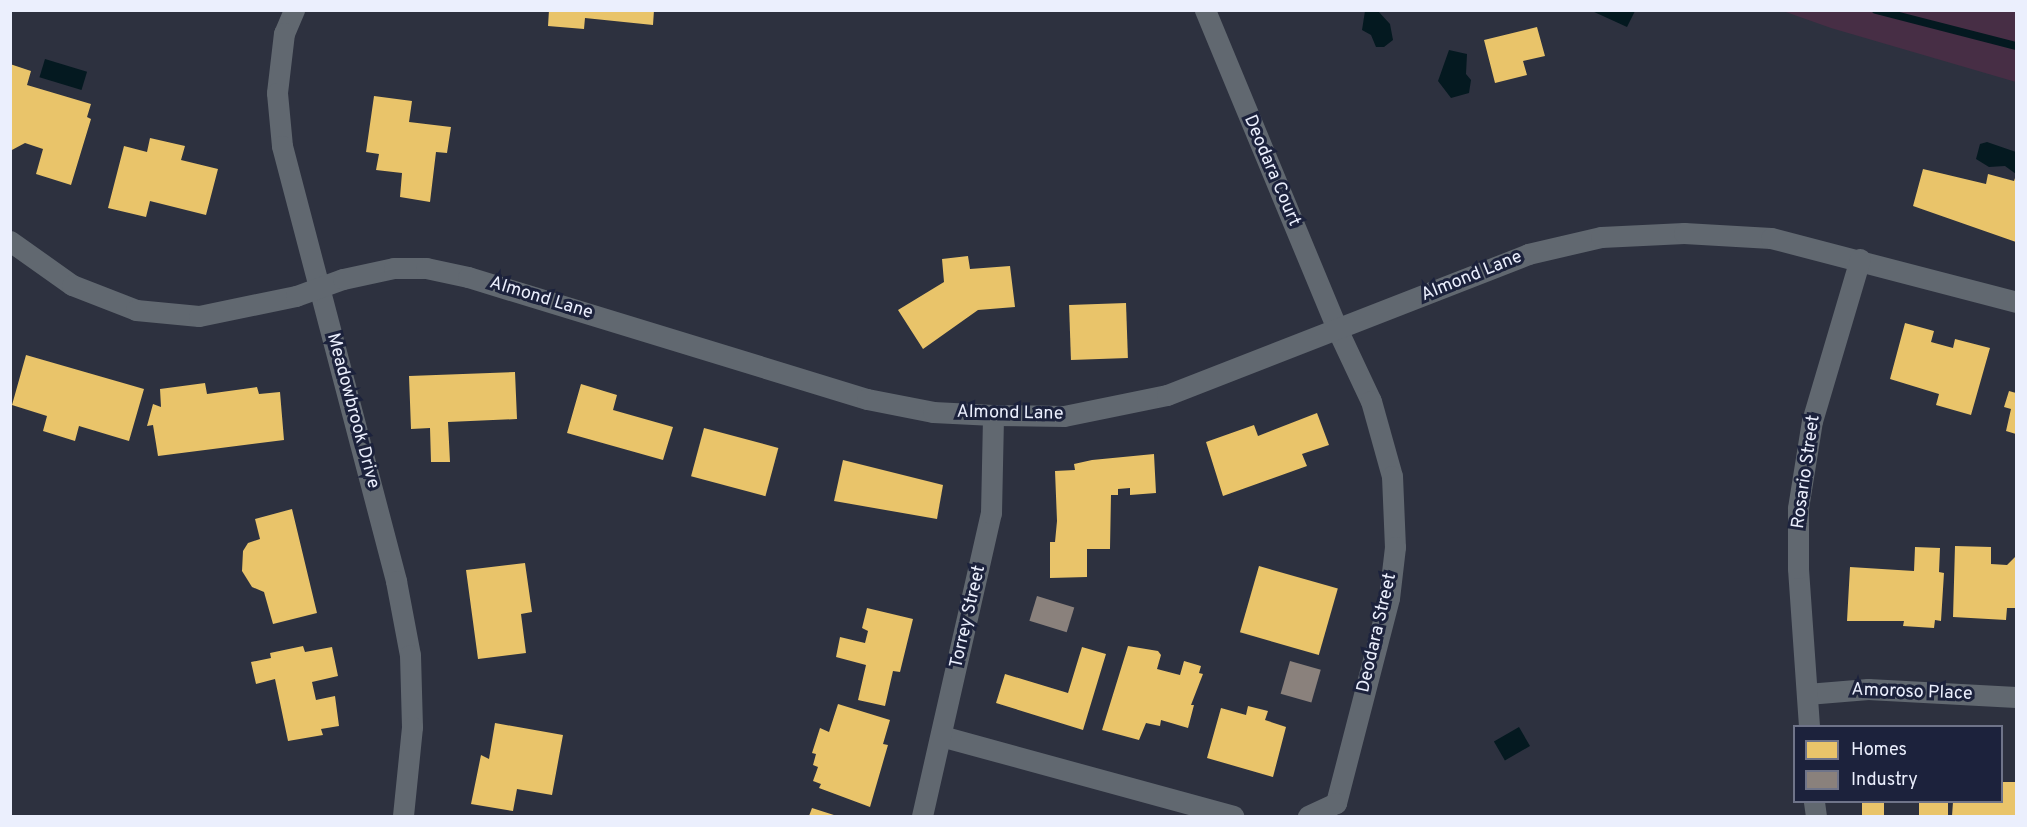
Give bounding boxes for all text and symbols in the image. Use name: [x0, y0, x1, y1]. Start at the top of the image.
street label: Deodara Court: [1238, 112, 1304, 230]
street label: Almond Lane: [1418, 247, 1526, 307]
street label: Almond Lane: [487, 273, 595, 325]
street label: Meadowbrook Drive: [321, 331, 383, 491]
street label: Almond Lane: [956, 402, 1064, 426]
street label: Rosario Street: [1788, 414, 1826, 530]
street label: Torrey Street: [947, 563, 991, 671]
street label: Deodara Street: [1354, 571, 1402, 695]
street label: Amoroso Place: [1851, 680, 1973, 706]
legend: [1793, 725, 2003, 803]
text: Homes: [1851, 739, 1907, 762]
text: Industry: [1851, 769, 1918, 792]

